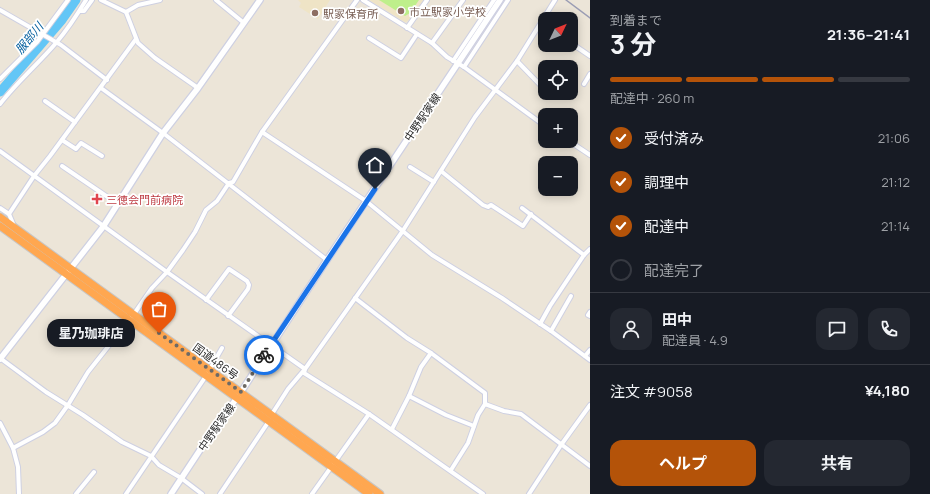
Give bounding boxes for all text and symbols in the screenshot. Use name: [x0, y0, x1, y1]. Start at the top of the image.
place label: 市立駅家小学校: [409, 4, 486, 19]
place label: 駅家保育所: [323, 6, 379, 21]
marker: 市立駅家小学校: [396, 6, 406, 16]
marker: 駅家保育所: [310, 8, 320, 18]
text: 到着まで: [610, 11, 662, 29]
north arrow: [538, 12, 578, 52]
map controls: [538, 12, 578, 196]
water label: 服部川: [11, 17, 48, 57]
text: 21:36–21:41: [827, 24, 910, 45]
text: 3 分: [610, 26, 656, 62]
button: locate: [538, 60, 578, 100]
text: 配達中 · 260 m: [610, 89, 694, 107]
street label: 中野駅家線: [400, 90, 444, 144]
button: +: [538, 108, 578, 148]
icon: check: [610, 127, 632, 149]
text: 受付済み: [644, 128, 704, 149]
text: 21:06: [878, 129, 910, 147]
pin: [358, 148, 392, 189]
icon: home: [364, 154, 386, 176]
button: −: [538, 156, 578, 196]
icon: check: [610, 171, 632, 193]
text: 調理中: [644, 172, 689, 193]
text: 21:12: [881, 173, 910, 191]
place label: 三徳会門前病院: [106, 192, 183, 207]
marker: 三徳会門前病院: [91, 193, 103, 205]
icon: check: [610, 215, 632, 237]
text: 配達中: [644, 216, 689, 237]
text: 21:14: [881, 217, 910, 235]
text: 配達完了: [644, 260, 704, 281]
pin: [142, 292, 176, 333]
icon: bag: [148, 298, 170, 320]
button: person: [610, 308, 652, 350]
button: chat: [816, 308, 858, 350]
button: phone: [868, 308, 910, 350]
text: 田中: [662, 309, 692, 330]
callout: 星乃珈琲店: [47, 319, 135, 347]
text: 星乃珈琲店: [58, 324, 124, 342]
text: 配達員 · 4.9: [662, 331, 728, 349]
courier: [244, 335, 284, 375]
street label: 国道486号: [190, 339, 242, 383]
icon: bike: [253, 344, 275, 366]
text: ¥4,180: [865, 380, 910, 401]
text: 注文 #9058: [610, 381, 693, 402]
street label: 中野駅家線: [194, 400, 238, 454]
button: ヘルプ: [610, 440, 756, 486]
button: 共有: [764, 440, 910, 486]

